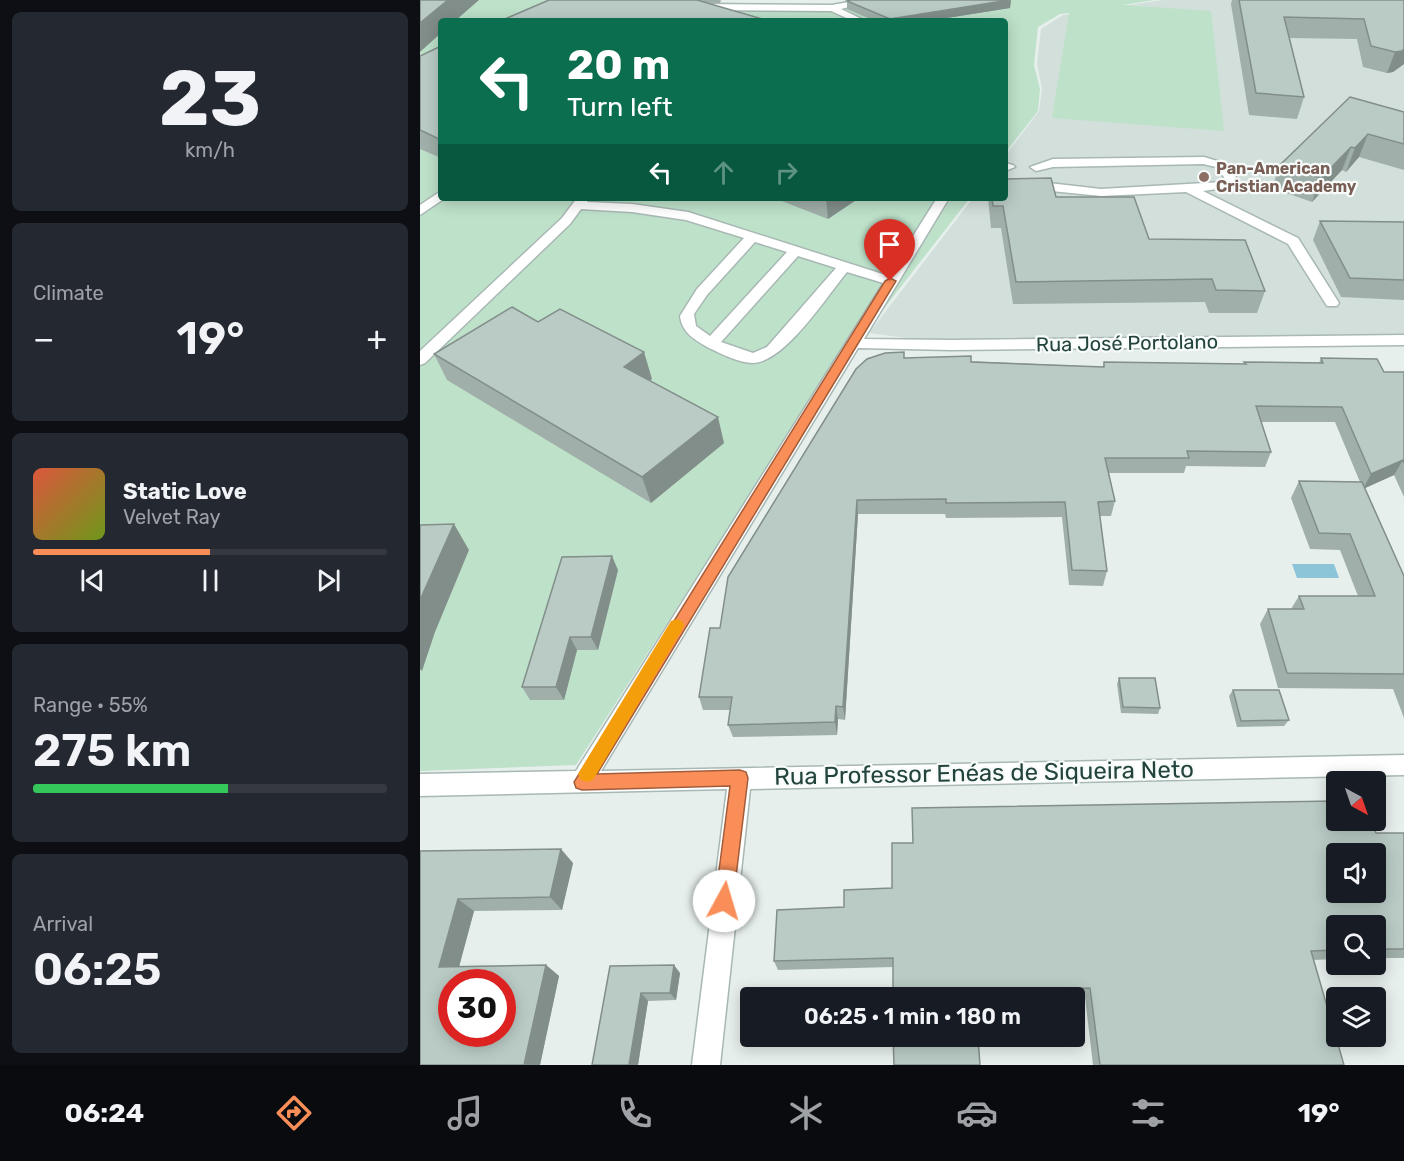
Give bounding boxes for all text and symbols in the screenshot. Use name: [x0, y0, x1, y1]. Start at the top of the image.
text: 20 m: [567, 40, 670, 90]
icon: left: [468, 42, 546, 120]
text: 23: [159, 52, 261, 145]
text: Turn left: [567, 91, 672, 123]
text: km/h: [185, 138, 235, 162]
icon: left: [644, 156, 677, 189]
icon: ahead: [707, 156, 740, 189]
icon: right: [770, 156, 803, 189]
place label: Pan-American Cristian Academy: [1216, 159, 1357, 196]
marker: Pan-American Cristian Academy: [1197, 170, 1211, 184]
pin: [864, 219, 915, 281]
icon: arrive: [873, 228, 906, 261]
text: Climate: [33, 281, 104, 305]
text: 19°: [176, 312, 244, 365]
text: −: [33, 319, 54, 358]
text: +: [366, 319, 387, 358]
street label: Rua José Portolano: [1036, 329, 1218, 357]
text: Static Love: [123, 478, 247, 505]
text: Velvet Ray: [123, 505, 221, 529]
icon: previous: [76, 564, 109, 597]
icon: pause: [194, 564, 227, 597]
icon: next: [312, 564, 345, 597]
text: Range · 55%: [33, 693, 148, 717]
text: 275 km: [33, 724, 191, 777]
street label: Rua Professor Enéas de Siqueira Neto: [774, 755, 1194, 791]
north arrow: [1326, 771, 1386, 831]
map controls: [1326, 771, 1386, 1047]
button: sound: [1326, 843, 1386, 903]
position arrow: [692, 869, 756, 933]
text: Arrival: [33, 912, 93, 936]
button: search: [1326, 915, 1386, 975]
text: 06:25: [33, 943, 161, 996]
speed limit sign: 30: [438, 969, 516, 1047]
button: layers: [1326, 987, 1386, 1047]
text: 06:25 · 1 min · 180 m: [804, 1003, 1021, 1030]
icon: directions: [273, 1092, 315, 1134]
icon: music: [444, 1092, 486, 1134]
icon: phone: [614, 1092, 656, 1134]
icon: climate: [785, 1092, 827, 1134]
icon: car: [956, 1092, 998, 1134]
icon: filters: [1127, 1092, 1169, 1134]
text: 06:24: [64, 1097, 144, 1129]
text: 19°: [1298, 1097, 1340, 1129]

